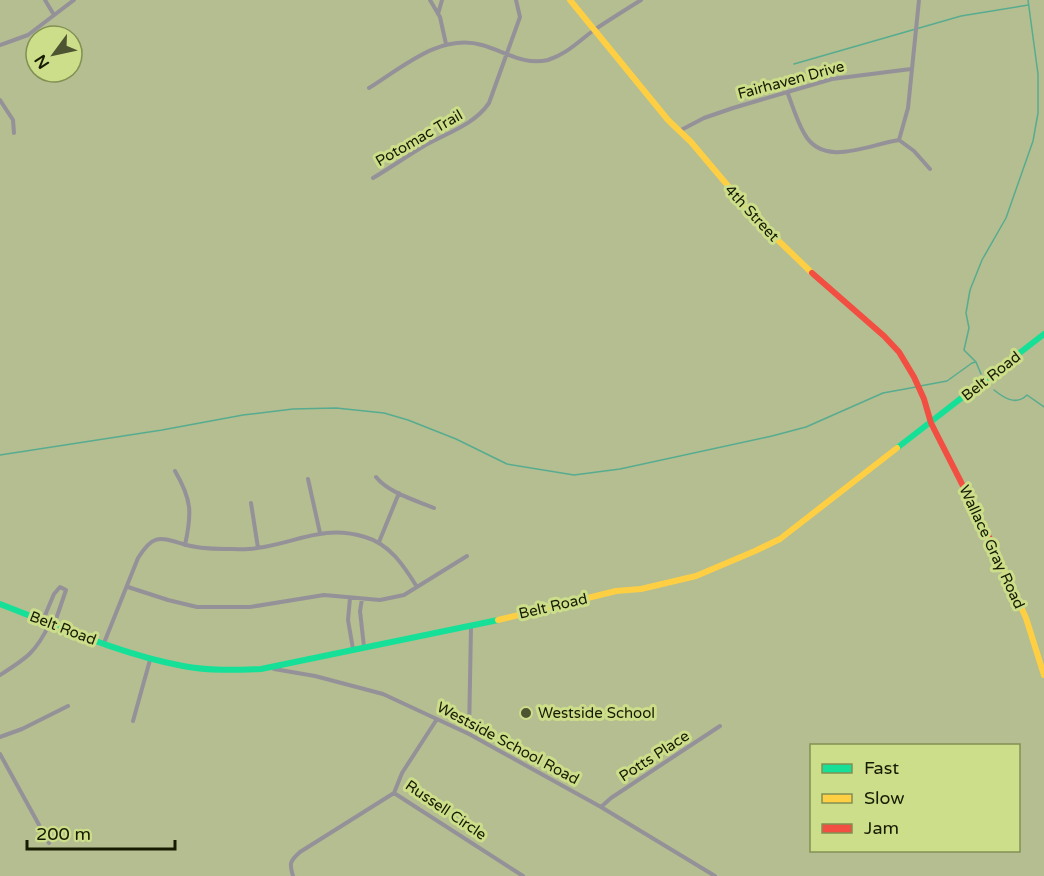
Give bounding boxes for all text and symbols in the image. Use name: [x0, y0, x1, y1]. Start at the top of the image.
north arrow: [24, 24, 84, 84]
text: N: [30, 51, 54, 72]
street label: Fairhaven Drive: [736, 57, 846, 103]
street label: Potomac Trail: [372, 106, 466, 170]
street label: 4th Street: [721, 181, 783, 245]
street label: Belt Road: [958, 347, 1024, 405]
street label: Wallace Gray Road: [955, 482, 1029, 612]
street label: Belt Road: [517, 589, 589, 623]
street label: Belt Road: [27, 607, 99, 649]
street label: Westside School Road: [434, 698, 582, 788]
place label: Westside School: [538, 704, 655, 722]
marker: Westside School: [519, 706, 533, 720]
street label: Potts Place: [616, 727, 692, 785]
legend: [810, 744, 1020, 852]
text: Fast: [864, 757, 899, 779]
street label: Russell Circle: [402, 776, 490, 844]
text: Slow: [864, 787, 905, 809]
scale bar: [27, 813, 176, 851]
text: Jam: [864, 817, 899, 839]
text: 200 m: [36, 823, 91, 845]

